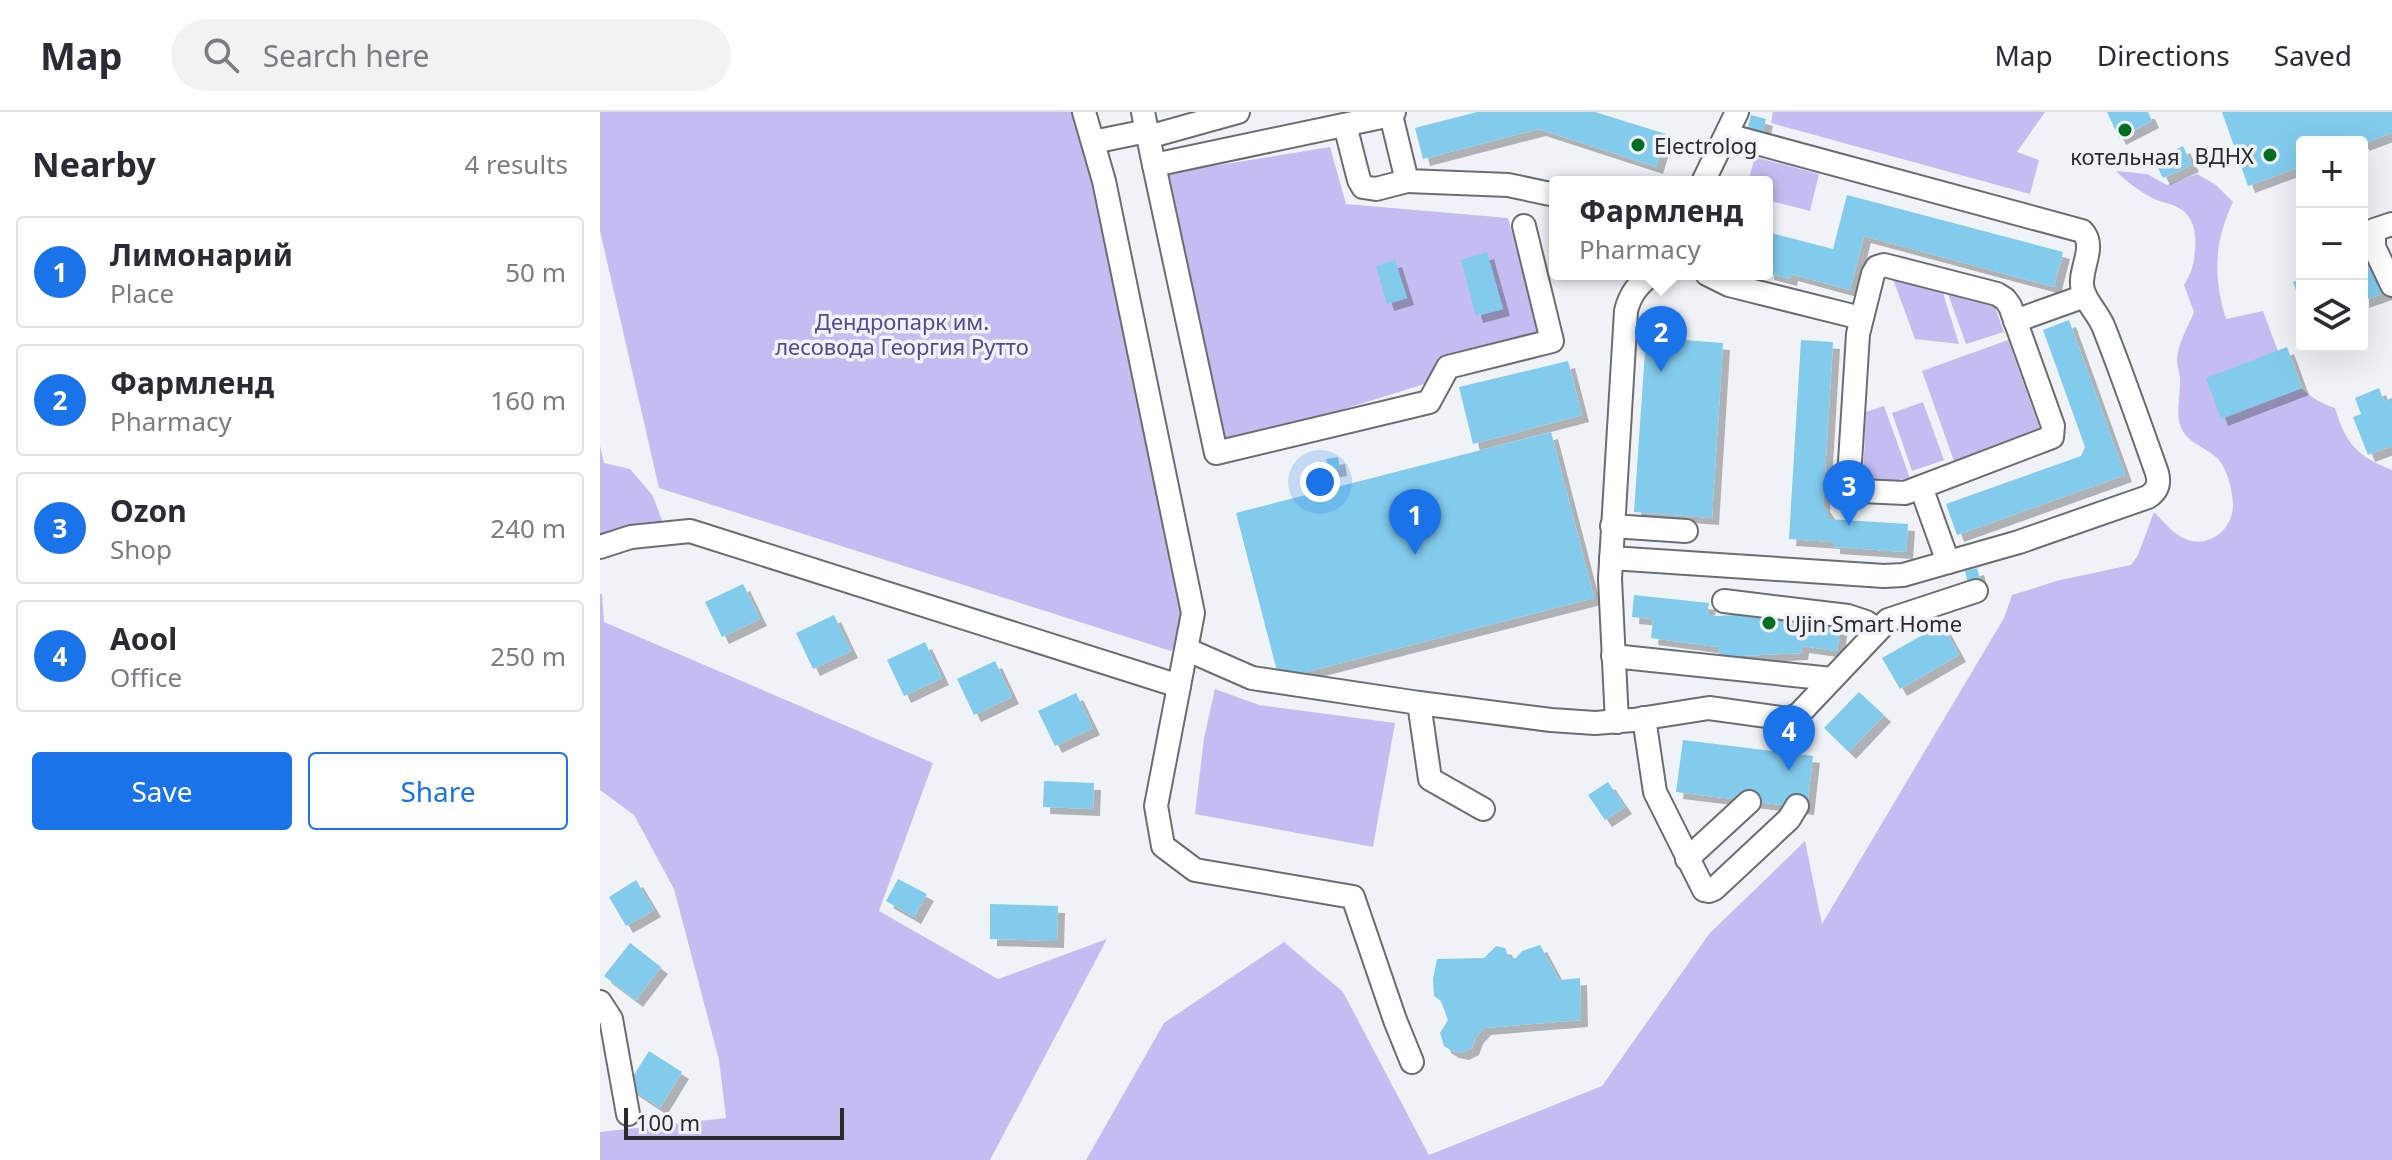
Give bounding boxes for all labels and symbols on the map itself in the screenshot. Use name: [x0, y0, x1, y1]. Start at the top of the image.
marker: котельная: [2116, 121, 2134, 139]
place label: Electrolog: [1654, 130, 1757, 160]
marker: Electrolog: [1629, 136, 1647, 154]
place label: ВДНХ: [2194, 140, 2254, 170]
place label: котельная: [2070, 141, 2180, 171]
marker: ВДНХ: [2261, 146, 2279, 164]
park label: Дендропарк им. лесовода Георгия Рутто: [775, 306, 1029, 361]
pin: 2: [1635, 306, 1687, 372]
pin: 3: [1823, 460, 1875, 526]
your location: [1300, 462, 1340, 502]
pin: 1: [1389, 489, 1441, 555]
place label: Ujin Smart Home: [1785, 608, 1962, 638]
marker: Ujin Smart Home: [1760, 614, 1778, 632]
pin: 4: [1763, 705, 1815, 771]
scale bar: [624, 1104, 844, 1140]

